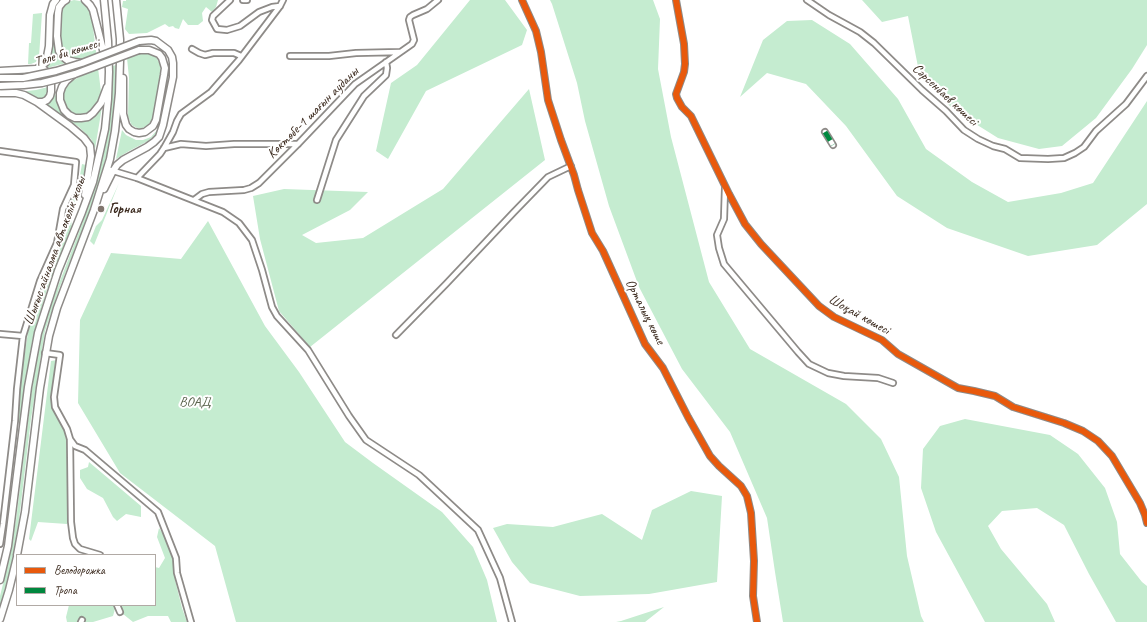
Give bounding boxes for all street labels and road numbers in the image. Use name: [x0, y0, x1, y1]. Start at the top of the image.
street label: Төле би көшесі: [32, 35, 102, 71]
street label: Сәрсенбаев көшесі: [908, 60, 982, 130]
street label: Көктөбе-1 шағын ауданы: [264, 64, 362, 162]
street label: Шығыс айналма автокөлік жолы: [20, 175, 90, 327]
street label: Орталық көше: [621, 276, 669, 348]
street label: Шоқай көшесі: [825, 291, 893, 339]

